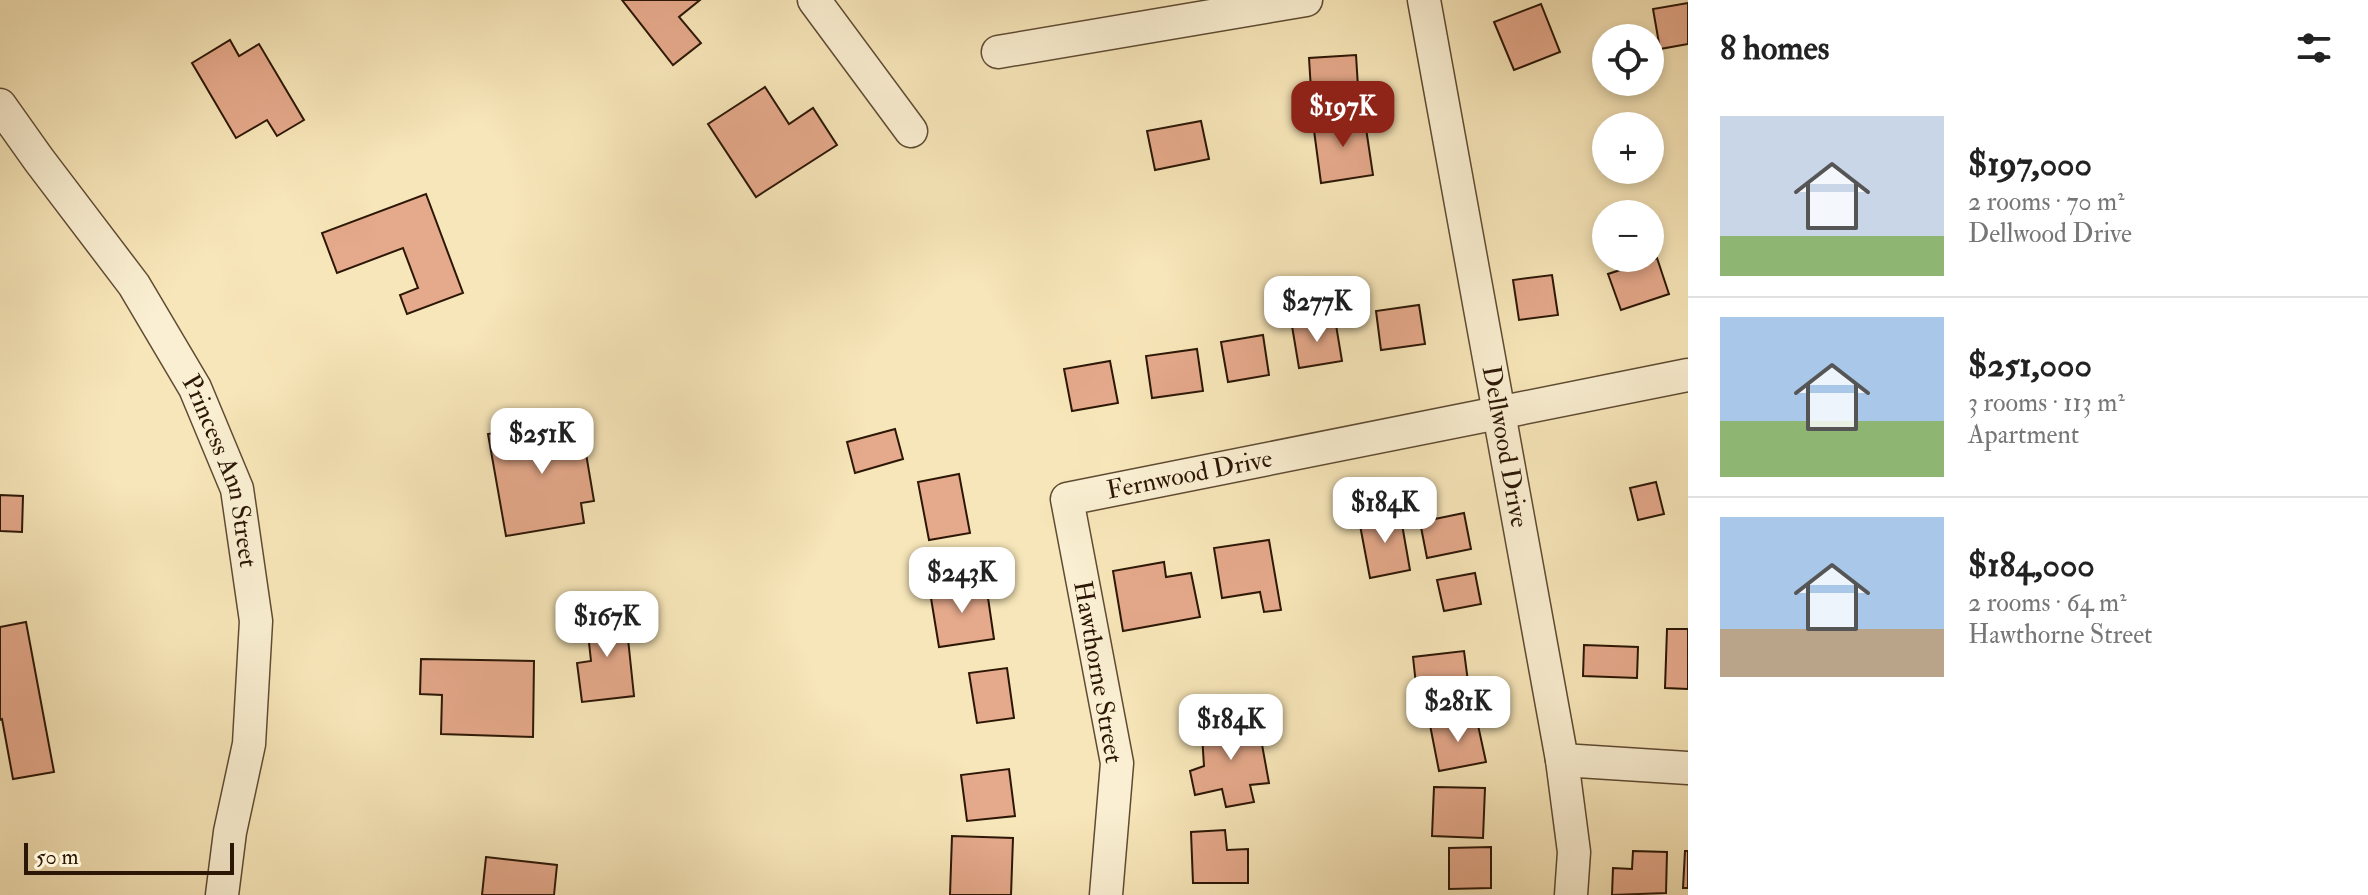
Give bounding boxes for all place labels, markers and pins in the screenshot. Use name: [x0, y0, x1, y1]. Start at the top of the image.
pin: $197K: [1287, 81, 1399, 149]
pin: $277K: [1261, 276, 1373, 344]
pin: $251K: [486, 408, 598, 476]
pin: $184K: [1329, 477, 1441, 545]
pin: $243K: [906, 547, 1018, 615]
pin: $167K: [551, 591, 663, 659]
pin: $281K: [1402, 676, 1514, 744]
pin: $184K: [1175, 694, 1287, 762]

